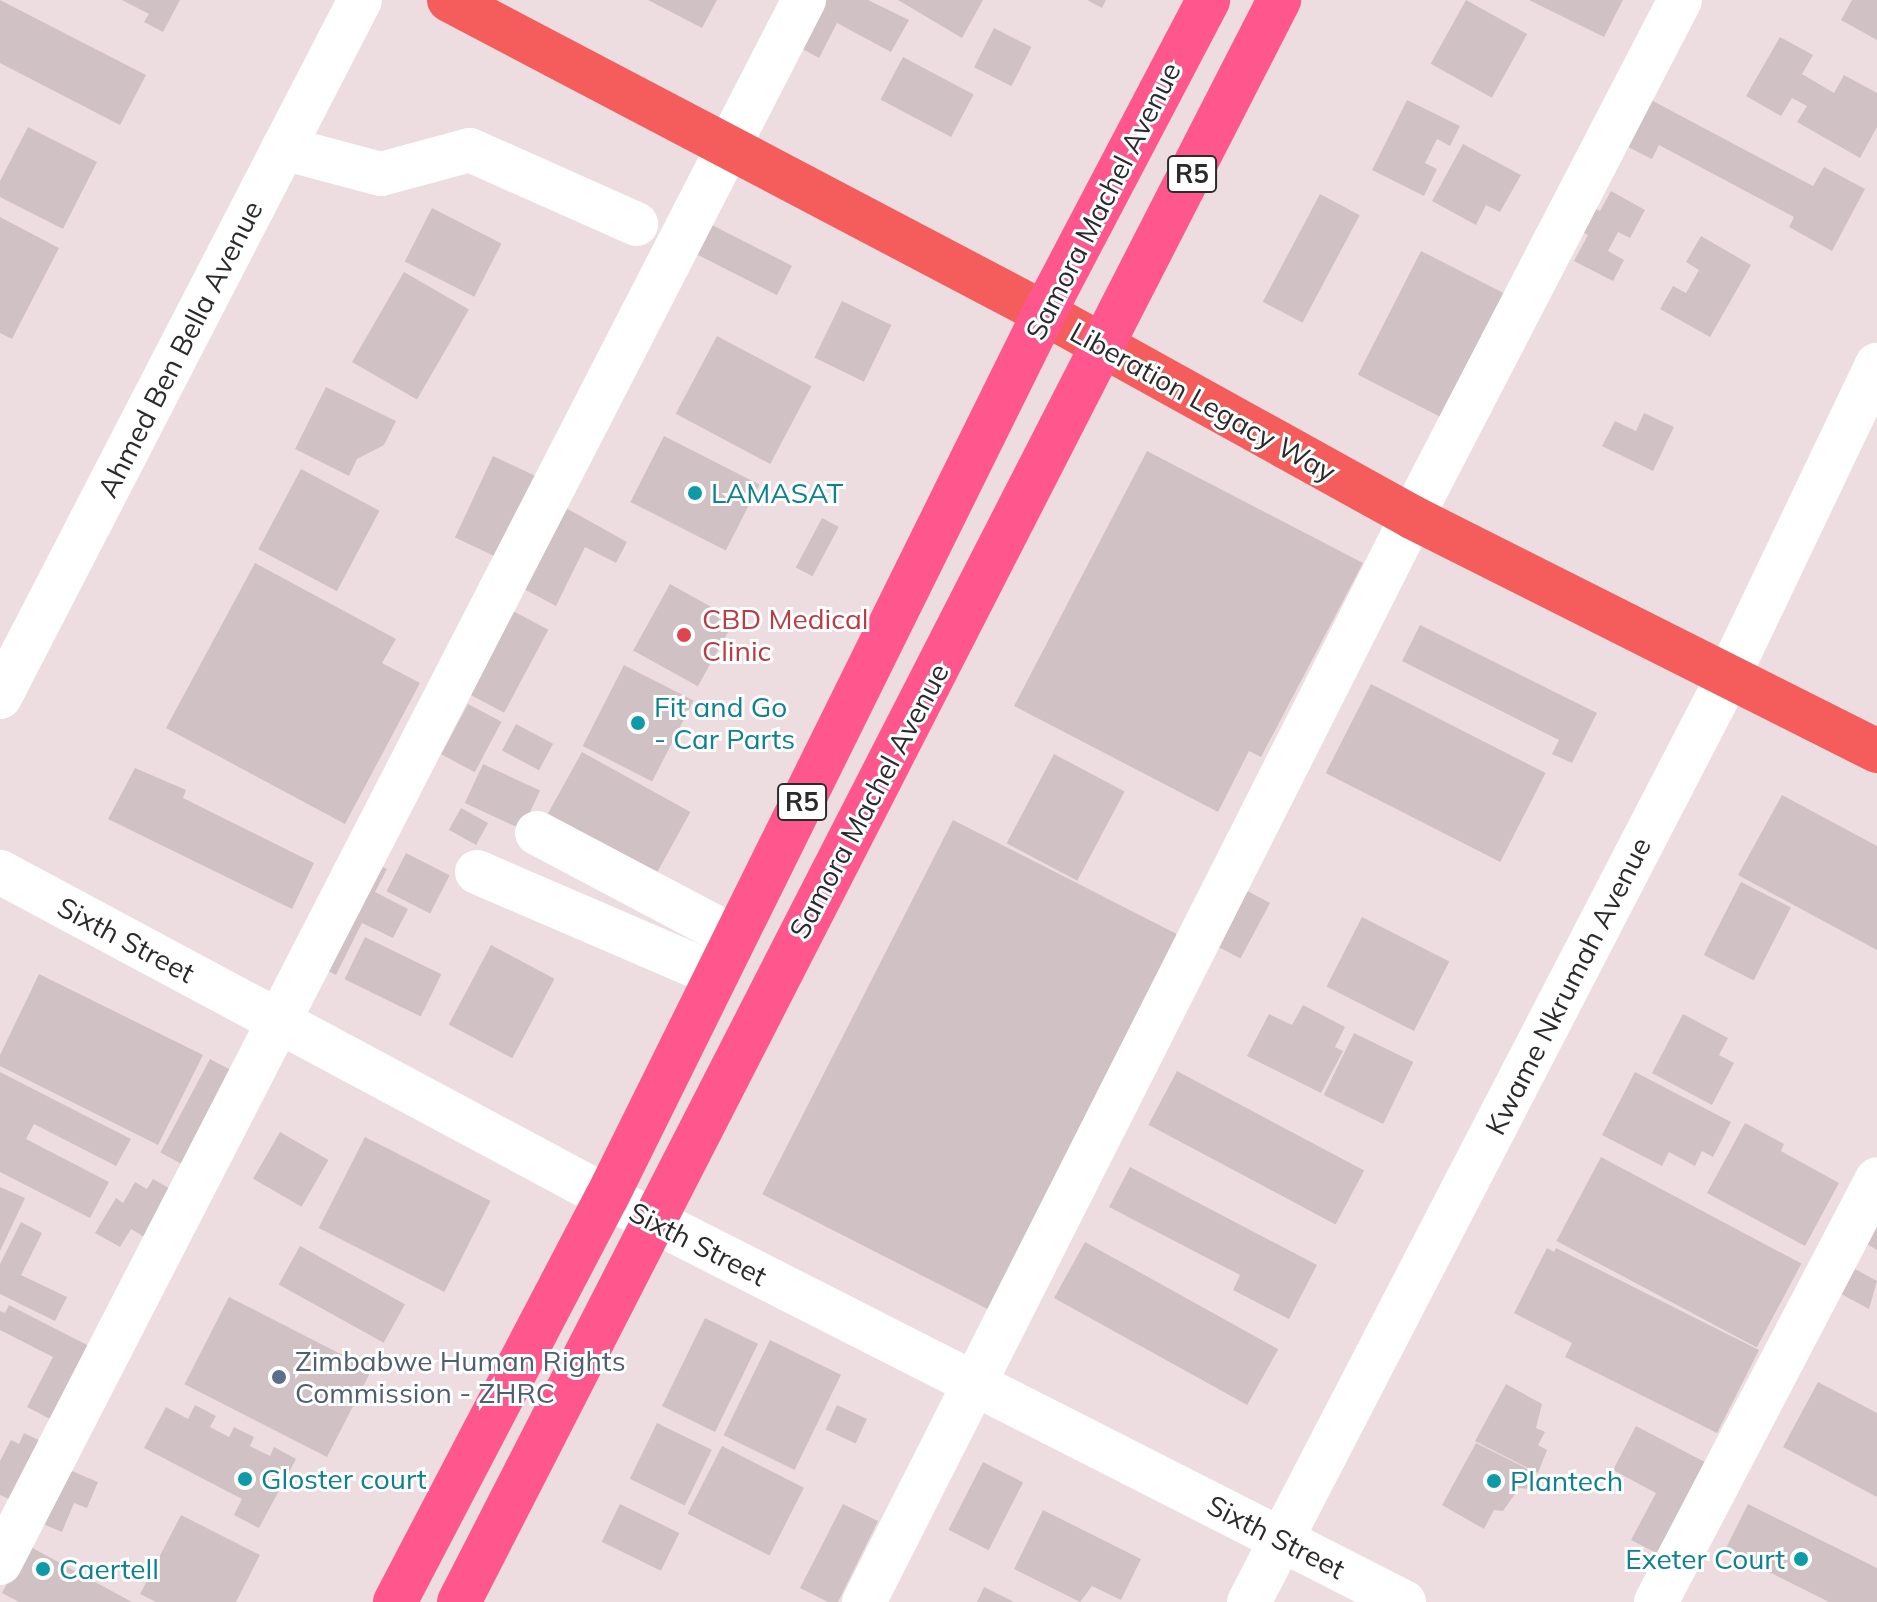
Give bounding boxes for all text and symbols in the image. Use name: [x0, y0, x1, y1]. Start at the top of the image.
street label: Samora Machel Avenue: [1018, 57, 1188, 345]
road number: R5: [1166, 152, 1218, 196]
street label: Ahmed Ben Bella Avenue: [91, 195, 269, 503]
street label: Liberation Legacy Way: [1064, 315, 1342, 489]
place label: LAMASAT: [711, 476, 843, 510]
marker: LAMASAT: [686, 484, 704, 502]
place label: CBD Medical Clinic: [702, 602, 868, 668]
marker: CBD Medical Clinic: [673, 624, 695, 646]
street label: Samora Machel Avenue: [782, 658, 956, 944]
place label: Fit and Go - Car Parts: [654, 690, 795, 756]
marker: Fit and Go - Car Parts: [629, 714, 647, 732]
road number: R5: [776, 780, 828, 824]
street label: Kwame Nkrumah Avenue: [1478, 832, 1658, 1140]
street label: Sixth Street: [52, 890, 200, 990]
street label: Sixth Street: [624, 1195, 772, 1293]
place label: Zimbabwe Human Rights Commission - ZHRC: [295, 1344, 626, 1410]
marker: Zimbabwe Human Rights Commission - ZHRC: [270, 1368, 288, 1386]
place label: Gloster court: [261, 1462, 427, 1496]
place label: Plantech: [1510, 1464, 1623, 1498]
marker: Gloster court: [236, 1470, 254, 1488]
marker: Plantech: [1485, 1472, 1503, 1490]
street label: Sixth Street: [1202, 1488, 1350, 1586]
place label: Exeter Court: [1625, 1542, 1785, 1576]
marker: Exeter Court: [1792, 1550, 1810, 1568]
place label: Caertell: [59, 1552, 159, 1586]
marker: Caertell: [34, 1560, 52, 1578]

